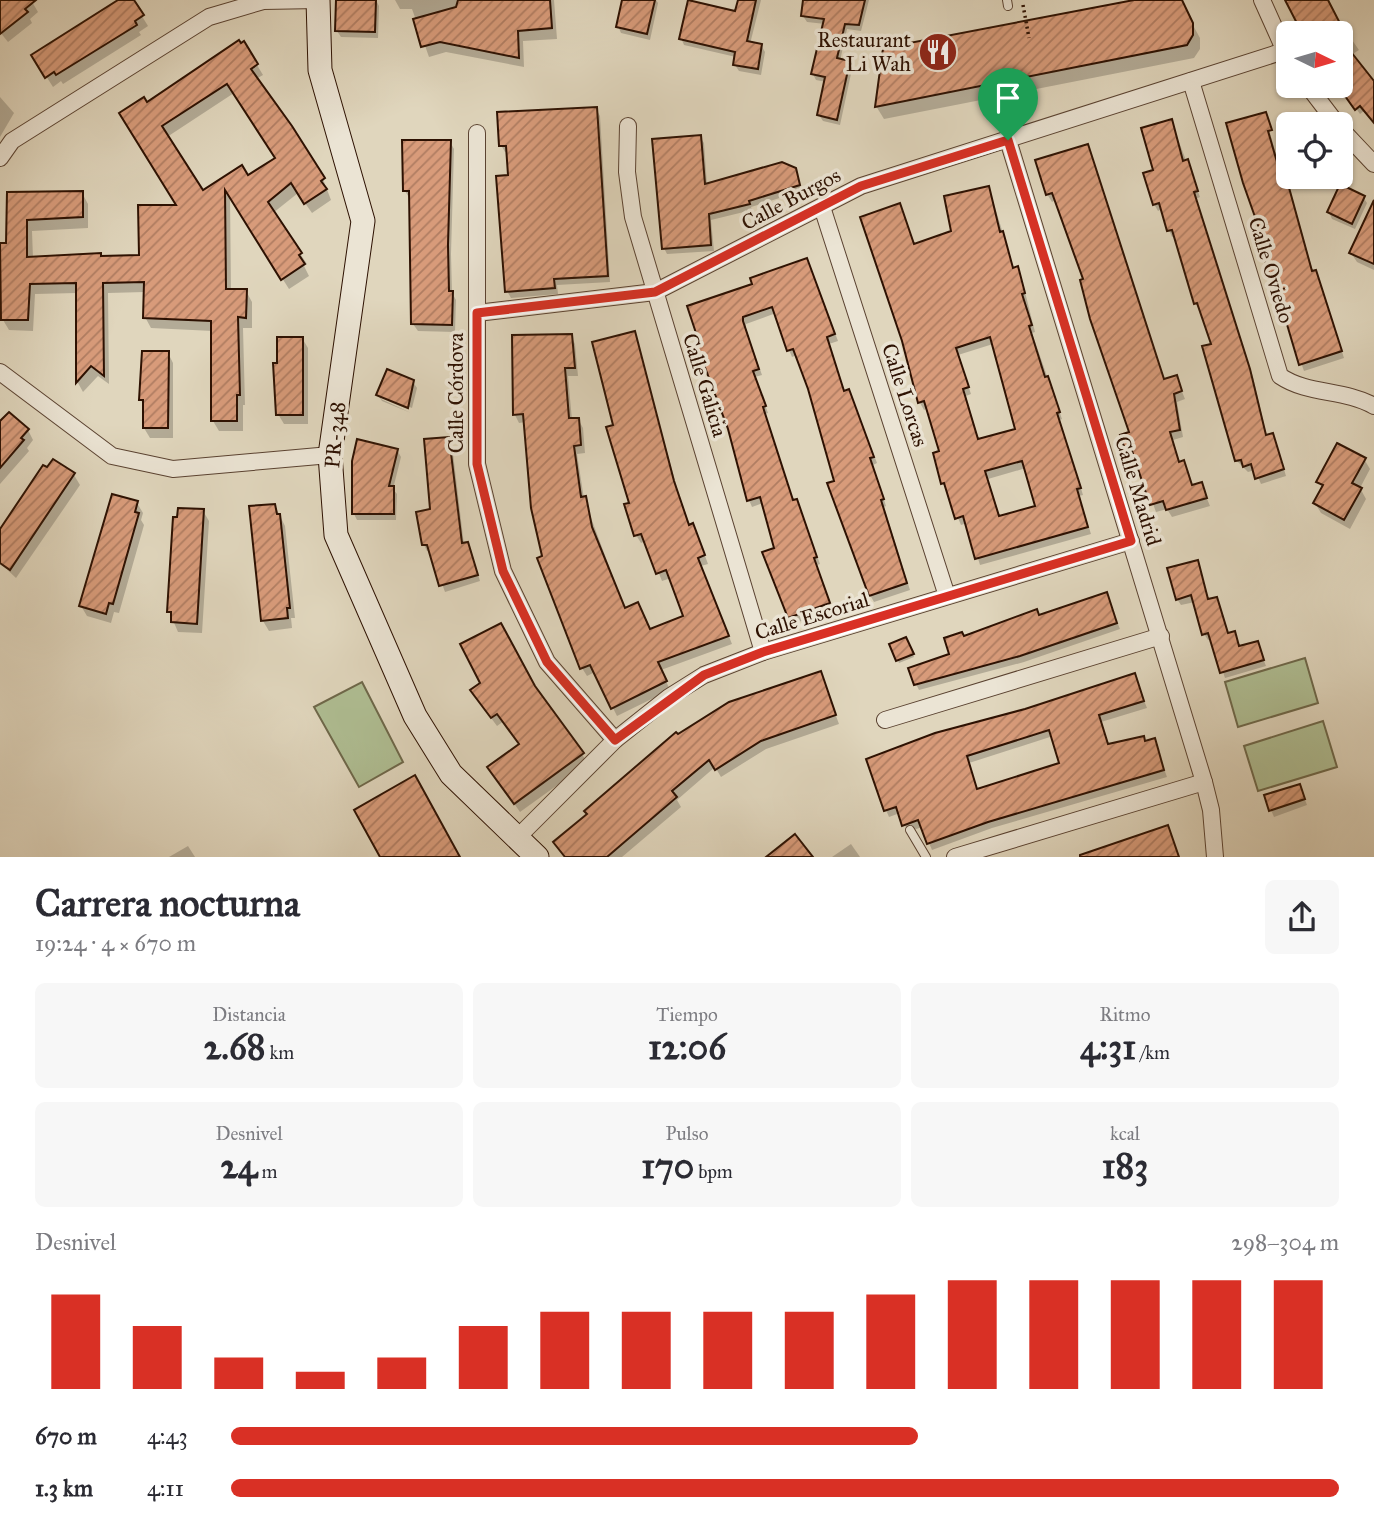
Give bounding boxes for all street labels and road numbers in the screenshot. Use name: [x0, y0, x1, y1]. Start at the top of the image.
street label: Calle Burgos: [737, 162, 845, 236]
street label: Calle Oviedo: [1243, 214, 1300, 326]
street label: Calle Galicia: [677, 330, 733, 440]
street label: Calle Córdova: [443, 333, 469, 453]
street label: Calle Lorcas: [876, 340, 934, 450]
street label: PR-348: [319, 401, 351, 469]
street label: Calle Madrid: [1109, 433, 1167, 549]
street label: Calle Escorial: [752, 586, 873, 646]

